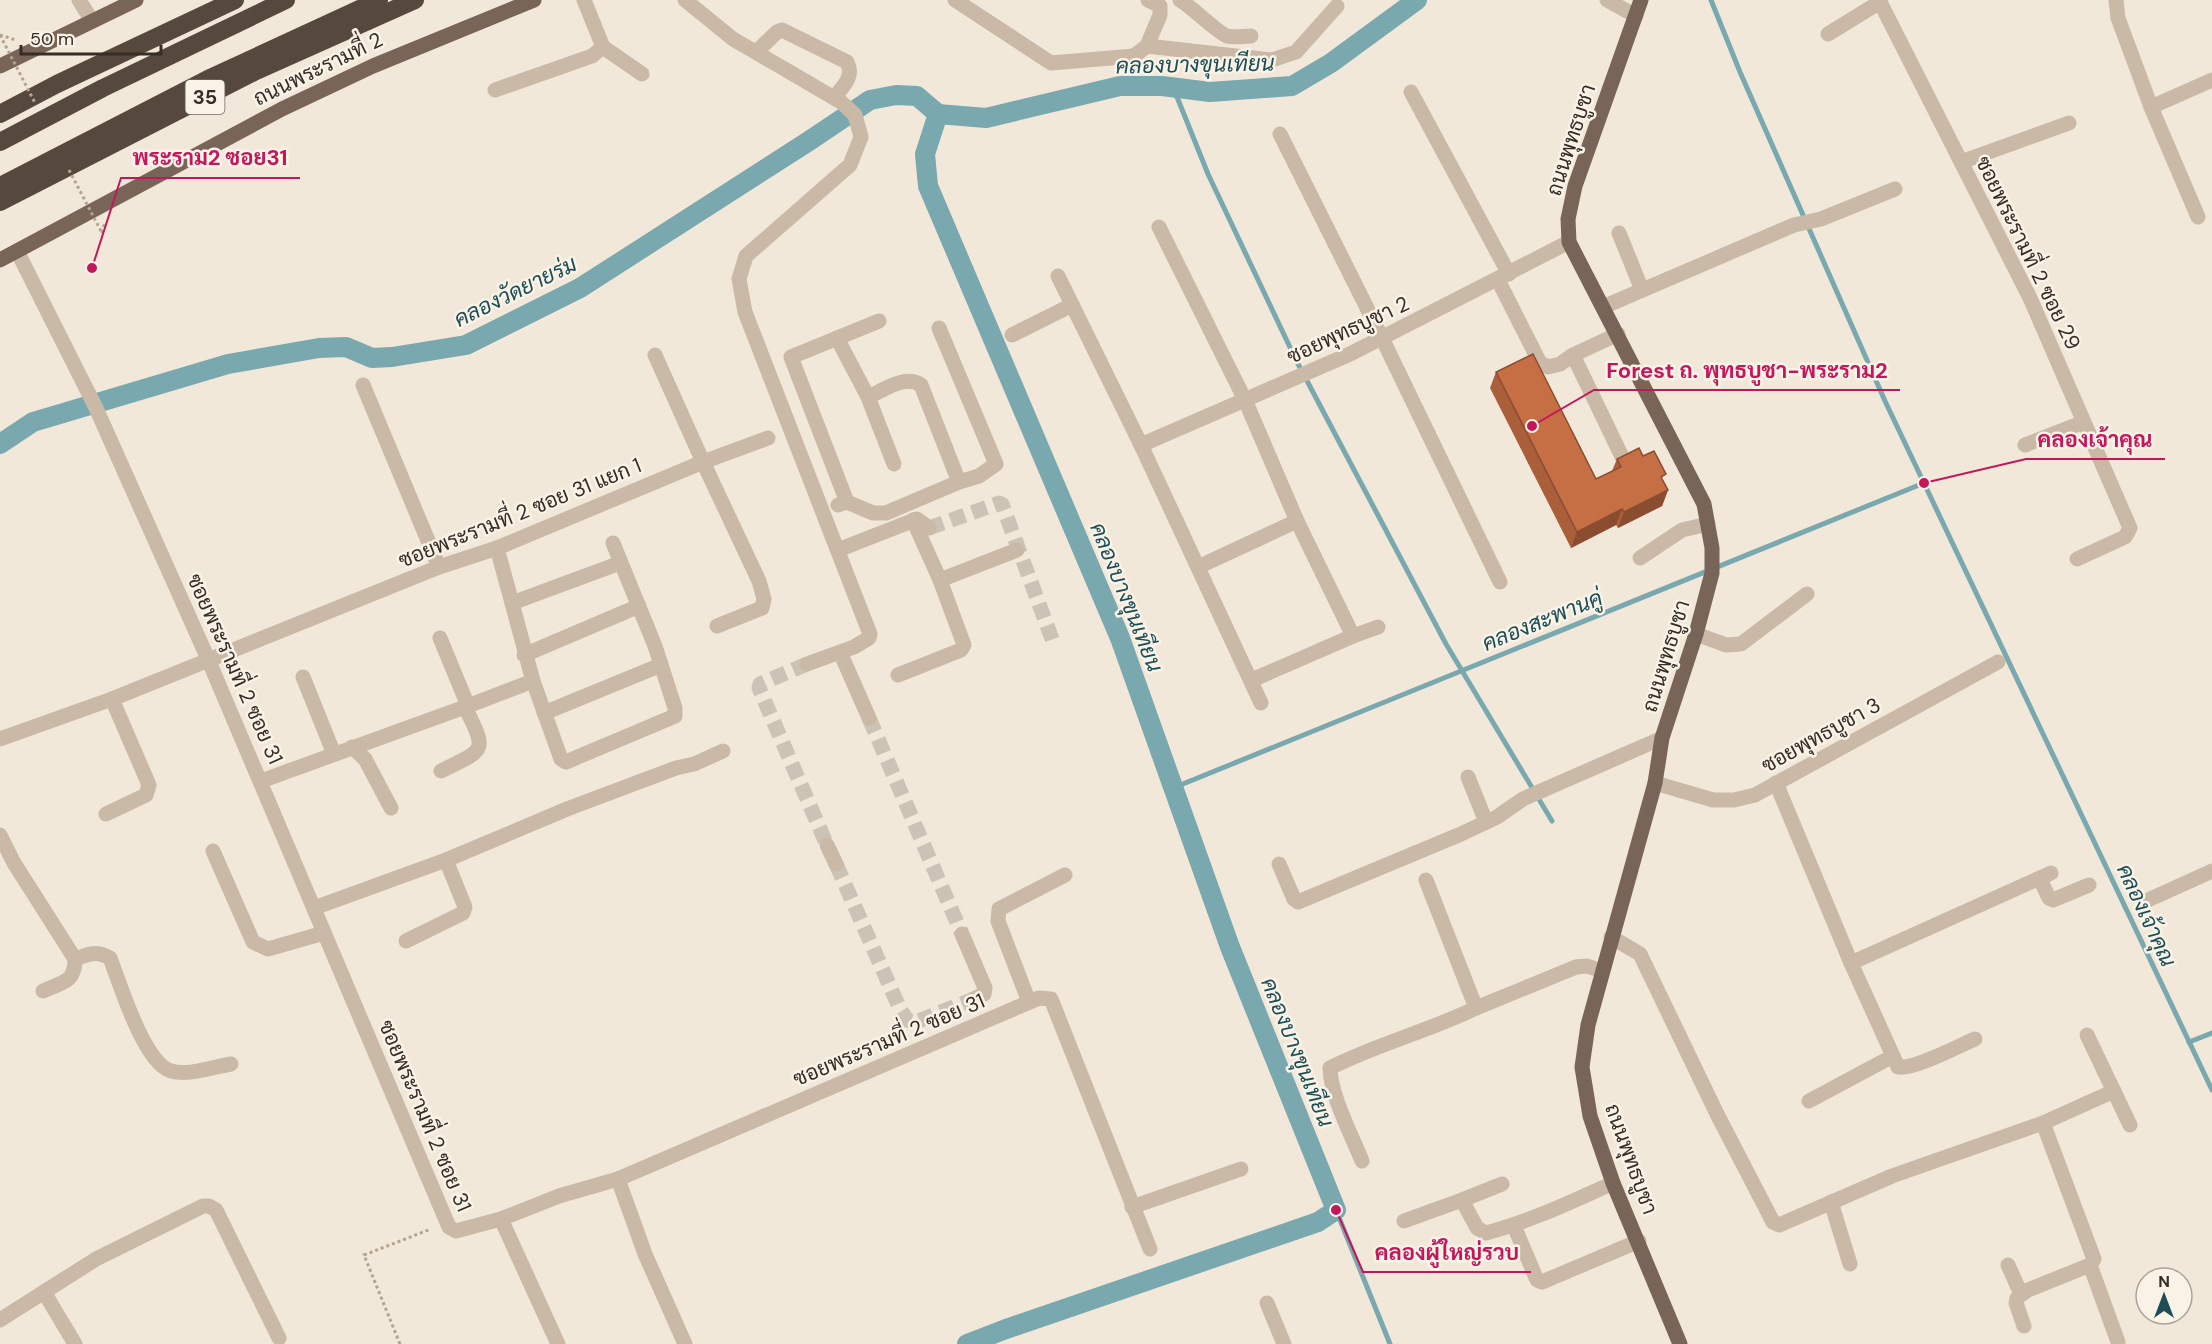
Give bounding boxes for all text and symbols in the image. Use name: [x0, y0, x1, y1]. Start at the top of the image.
scale bar: [21, 18, 160, 56]
street label: ถนนพระรามที่ 2: [246, 20, 387, 112]
text: 50 m: [30, 27, 74, 51]
water label: คลองบางขุนเทียน: [1115, 49, 1275, 81]
road number: 35: [186, 80, 224, 114]
street label: ถนนพุทธบูชา: [1540, 81, 1603, 200]
callout: พระราม2 ซอย31: [121, 138, 300, 178]
text: พระราม2 ซอย31: [132, 143, 288, 172]
street label: ซอยพระรามที่ 2 ซอย 29: [1969, 149, 2092, 354]
water label: คลองวัดยายร่ม: [449, 249, 582, 334]
street label: ซอยพุทธบูชา 2: [1282, 289, 1414, 371]
callout: Forest ถ. พุทธบูชา-พระราม2: [1594, 350, 1900, 390]
text: Forest ถ. พุทธบูชา-พระราม2: [1606, 356, 1888, 386]
callout: คลองเจ้าคุณ: [2026, 419, 2165, 459]
text: คลองเจ้าคุณ: [2038, 425, 2152, 455]
street label: ซอยพระรามที่ 2 ซอย 31 แยก 1: [392, 446, 646, 575]
water label: คลองบางขุนเทียน: [1082, 518, 1170, 677]
street label: ซอยพระรามที่ 2 ซอย 31: [180, 567, 295, 769]
water label: คลองสะพานคู่: [1478, 583, 1608, 659]
street label: ถนนพุทธบูชา: [1636, 597, 1697, 716]
street label: ซอยพุทธบูชา 3: [1756, 691, 1886, 780]
water label: คลองเจ้าคุณ: [2109, 859, 2183, 972]
water label: คลองบางขุนเทียน: [1253, 973, 1341, 1132]
street label: ซอยพระรามที่ 2 ซอย 31: [787, 981, 989, 1093]
street label: ซอยพระรามที่ 2 ซอย 31: [372, 1014, 484, 1216]
street label: ถนนพุทธบูชา: [1597, 1100, 1664, 1219]
callout: คลองผู้ใหญ่รวบ: [1363, 1232, 1531, 1272]
text: คลองผู้ใหญ่รวบ: [1375, 1238, 1519, 1268]
north arrow: [2134, 1266, 2194, 1326]
text: N: [2158, 1271, 2170, 1292]

